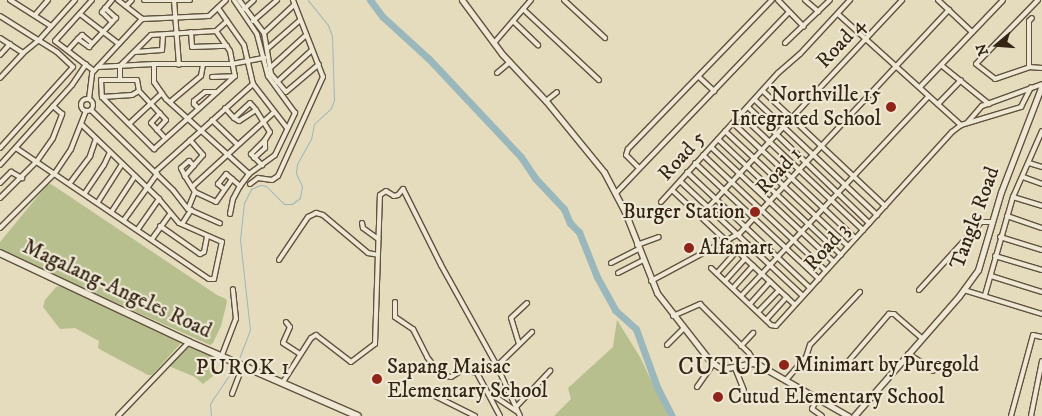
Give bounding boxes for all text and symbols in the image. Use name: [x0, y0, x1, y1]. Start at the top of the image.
street label: Road 4: [811, 12, 871, 74]
north arrow: [972, 20, 1022, 70]
text: N: [972, 41, 993, 58]
place label: Northville 15 Integrated School: [731, 82, 881, 132]
marker: Northville 15 Integrated School: [885, 101, 897, 113]
street label: Road 5: [653, 126, 711, 186]
street label: Road 1: [751, 142, 807, 200]
street label: Tangle Road: [945, 163, 1005, 273]
place label: Burger Station: [623, 199, 745, 225]
marker: Burger Station: [749, 206, 761, 218]
street label: Road 3: [799, 218, 855, 276]
street label: Magalang-Angeles Road: [19, 234, 215, 344]
place label: Alfamart: [699, 235, 774, 261]
marker: Alfamart: [683, 242, 695, 254]
place label: Minimart by Puregold: [794, 352, 979, 378]
place label: Sapang Maisac Elementary School: [387, 354, 548, 404]
district label: CUTUD: [677, 354, 773, 382]
district label: PUROK 1: [195, 355, 291, 381]
marker: Minimart by Puregold: [778, 359, 790, 371]
marker: Sapang Maisac Elementary School: [371, 373, 383, 385]
place label: Cutud Elementary School: [728, 384, 945, 410]
marker: Cutud Elementary School: [712, 391, 724, 403]

